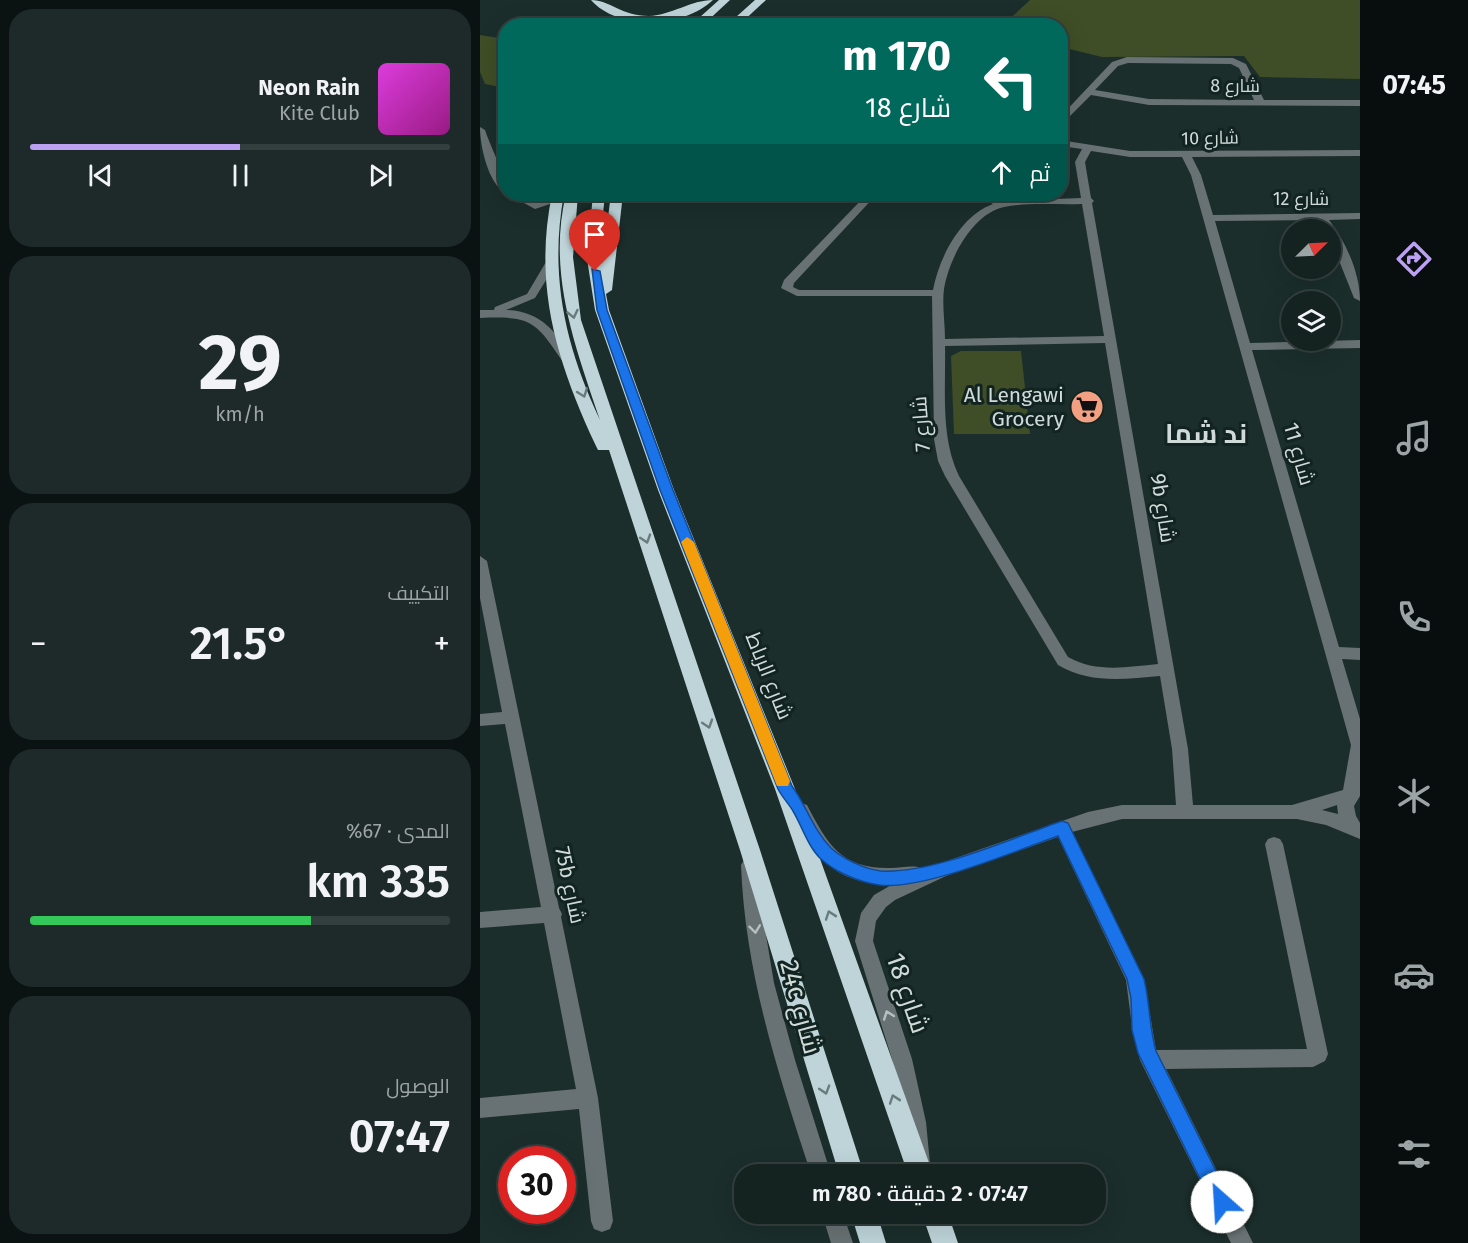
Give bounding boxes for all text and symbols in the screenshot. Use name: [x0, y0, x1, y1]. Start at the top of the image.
text: 170 m: [842, 31, 951, 81]
icon: left: [972, 42, 1050, 120]
text: 07:45: [1382, 69, 1446, 101]
text: Neon Rain: [258, 74, 360, 101]
street label: شارع 8: [1210, 75, 1260, 98]
text: شارع 18: [865, 92, 951, 124]
text: Kite Club: [279, 101, 360, 125]
street label: شارع 10: [1181, 127, 1239, 150]
icon: ahead: [985, 156, 1018, 189]
icon: previous: [84, 159, 117, 192]
icon: pause: [224, 159, 257, 192]
icon: next: [364, 159, 397, 192]
text: ثم: [1030, 160, 1050, 187]
street label: شارع 12: [1273, 188, 1329, 211]
pin: [569, 209, 620, 271]
icon: arrive: [578, 218, 611, 251]
north arrow: [1281, 219, 1341, 279]
map controls: [1281, 219, 1341, 351]
icon: directions: [1393, 238, 1435, 280]
button: layers: [1281, 291, 1341, 351]
one-way arrow: [565, 308, 578, 318]
text: 29: [198, 316, 282, 410]
place label: Al Lengawi Grocery: [964, 382, 1065, 432]
one-way arrow: [575, 387, 588, 398]
supermarket icon: Al Lengawi Grocery: [1069, 389, 1105, 425]
street label: شارع 7: [906, 395, 937, 453]
text: km/h: [215, 402, 265, 426]
icon: music: [1393, 417, 1435, 459]
district label: ند شما: [1165, 418, 1247, 450]
street label: شارع 11: [1277, 420, 1320, 489]
street label: 9b شارع: [1144, 472, 1181, 545]
one-way arrow: [639, 533, 651, 544]
text: التكييف: [387, 581, 450, 605]
icon: phone: [1393, 596, 1435, 638]
text: 21.5°: [190, 617, 290, 671]
text: −: [30, 624, 47, 664]
text: +: [434, 624, 450, 664]
street label: شارع الرباط: [739, 629, 798, 724]
one-way arrow: [700, 718, 713, 729]
icon: climate: [1393, 775, 1435, 817]
text: المدى · 67%: [346, 819, 450, 843]
street label: 75b شارع: [548, 844, 591, 926]
text: 335 km: [306, 855, 450, 909]
one-way arrow: [824, 911, 837, 921]
one-way arrow: [748, 924, 760, 933]
street label: شارع 18: [878, 949, 936, 1038]
icon: car: [1393, 954, 1435, 996]
street label: 24c شارع: [772, 957, 828, 1058]
one-way arrow: [883, 1010, 896, 1021]
text: الوصول: [386, 1074, 450, 1098]
one-way arrow: [818, 1084, 830, 1095]
one-way arrow: [889, 1095, 902, 1105]
text: 07:47: [349, 1110, 450, 1164]
icon: filters: [1393, 1133, 1435, 1175]
speed limit sign: 30: [498, 1146, 576, 1224]
position arrow: [1190, 1170, 1254, 1234]
text: 07:47 · 2 دقيقة · 780 m: [812, 1180, 1028, 1207]

